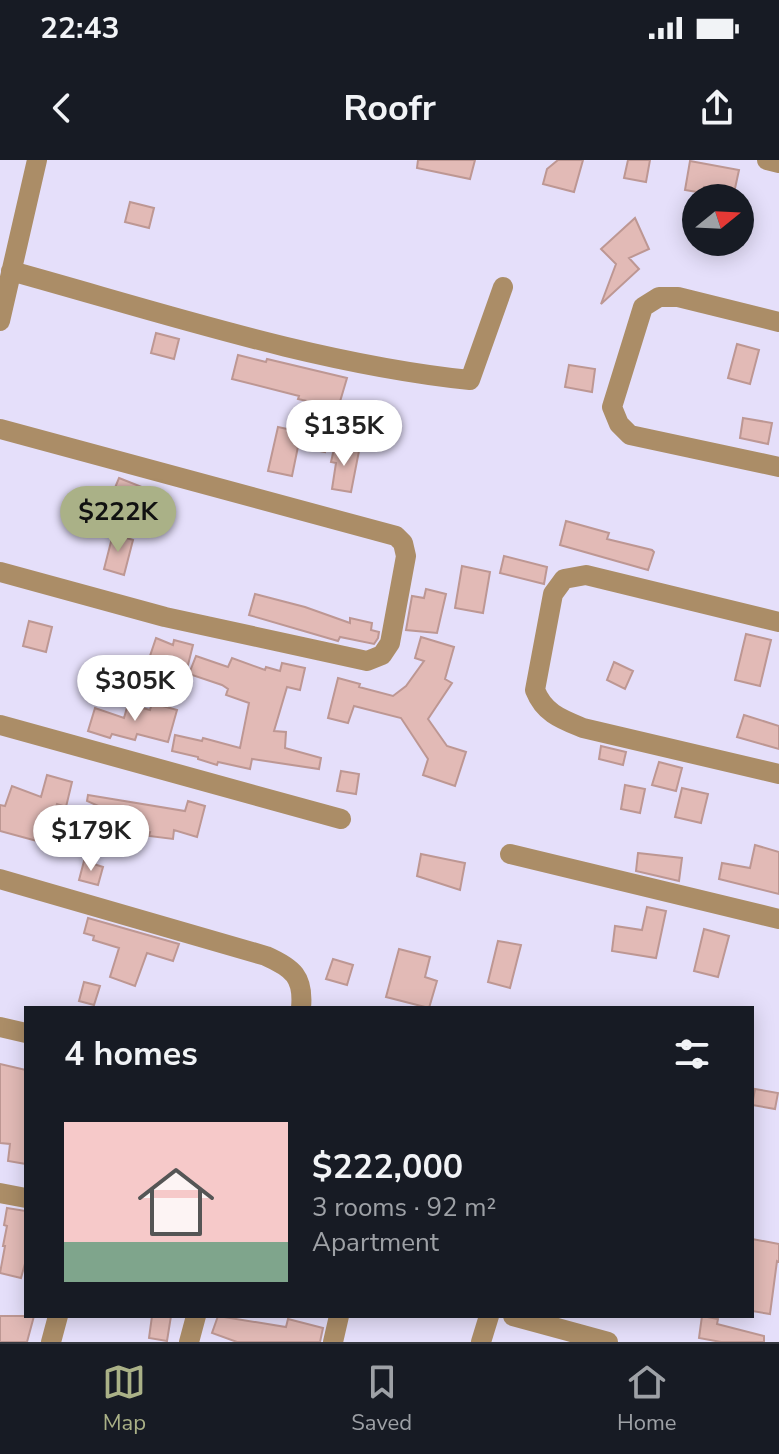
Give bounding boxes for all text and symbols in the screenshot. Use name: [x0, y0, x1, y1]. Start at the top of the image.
text: 22:43: [40, 8, 119, 49]
text: Roofr: [343, 84, 436, 133]
icon: back: [40, 86, 84, 130]
icon: share: [695, 86, 739, 130]
north arrow: [682, 184, 754, 256]
map controls: [682, 184, 754, 256]
pin: $135K: [288, 400, 400, 468]
text: $135K: [304, 408, 384, 443]
pin: $222K: [62, 486, 174, 554]
text: $222K: [78, 494, 158, 529]
pin: $305K: [79, 655, 191, 723]
text: $305K: [95, 663, 175, 698]
pin: $179K: [35, 805, 147, 873]
text: $179K: [51, 813, 131, 848]
text: 4 homes: [64, 1031, 198, 1077]
icon: filters: [670, 1032, 714, 1076]
text: $222,000: [312, 1144, 463, 1190]
icon: home: [128, 1154, 224, 1250]
text: 3 rooms · 92 m²: [312, 1190, 496, 1225]
text: Apartment: [312, 1225, 439, 1260]
tab: Map: [102, 1360, 146, 1438]
tab: Saved: [351, 1360, 412, 1438]
tab: Home: [617, 1360, 677, 1438]

